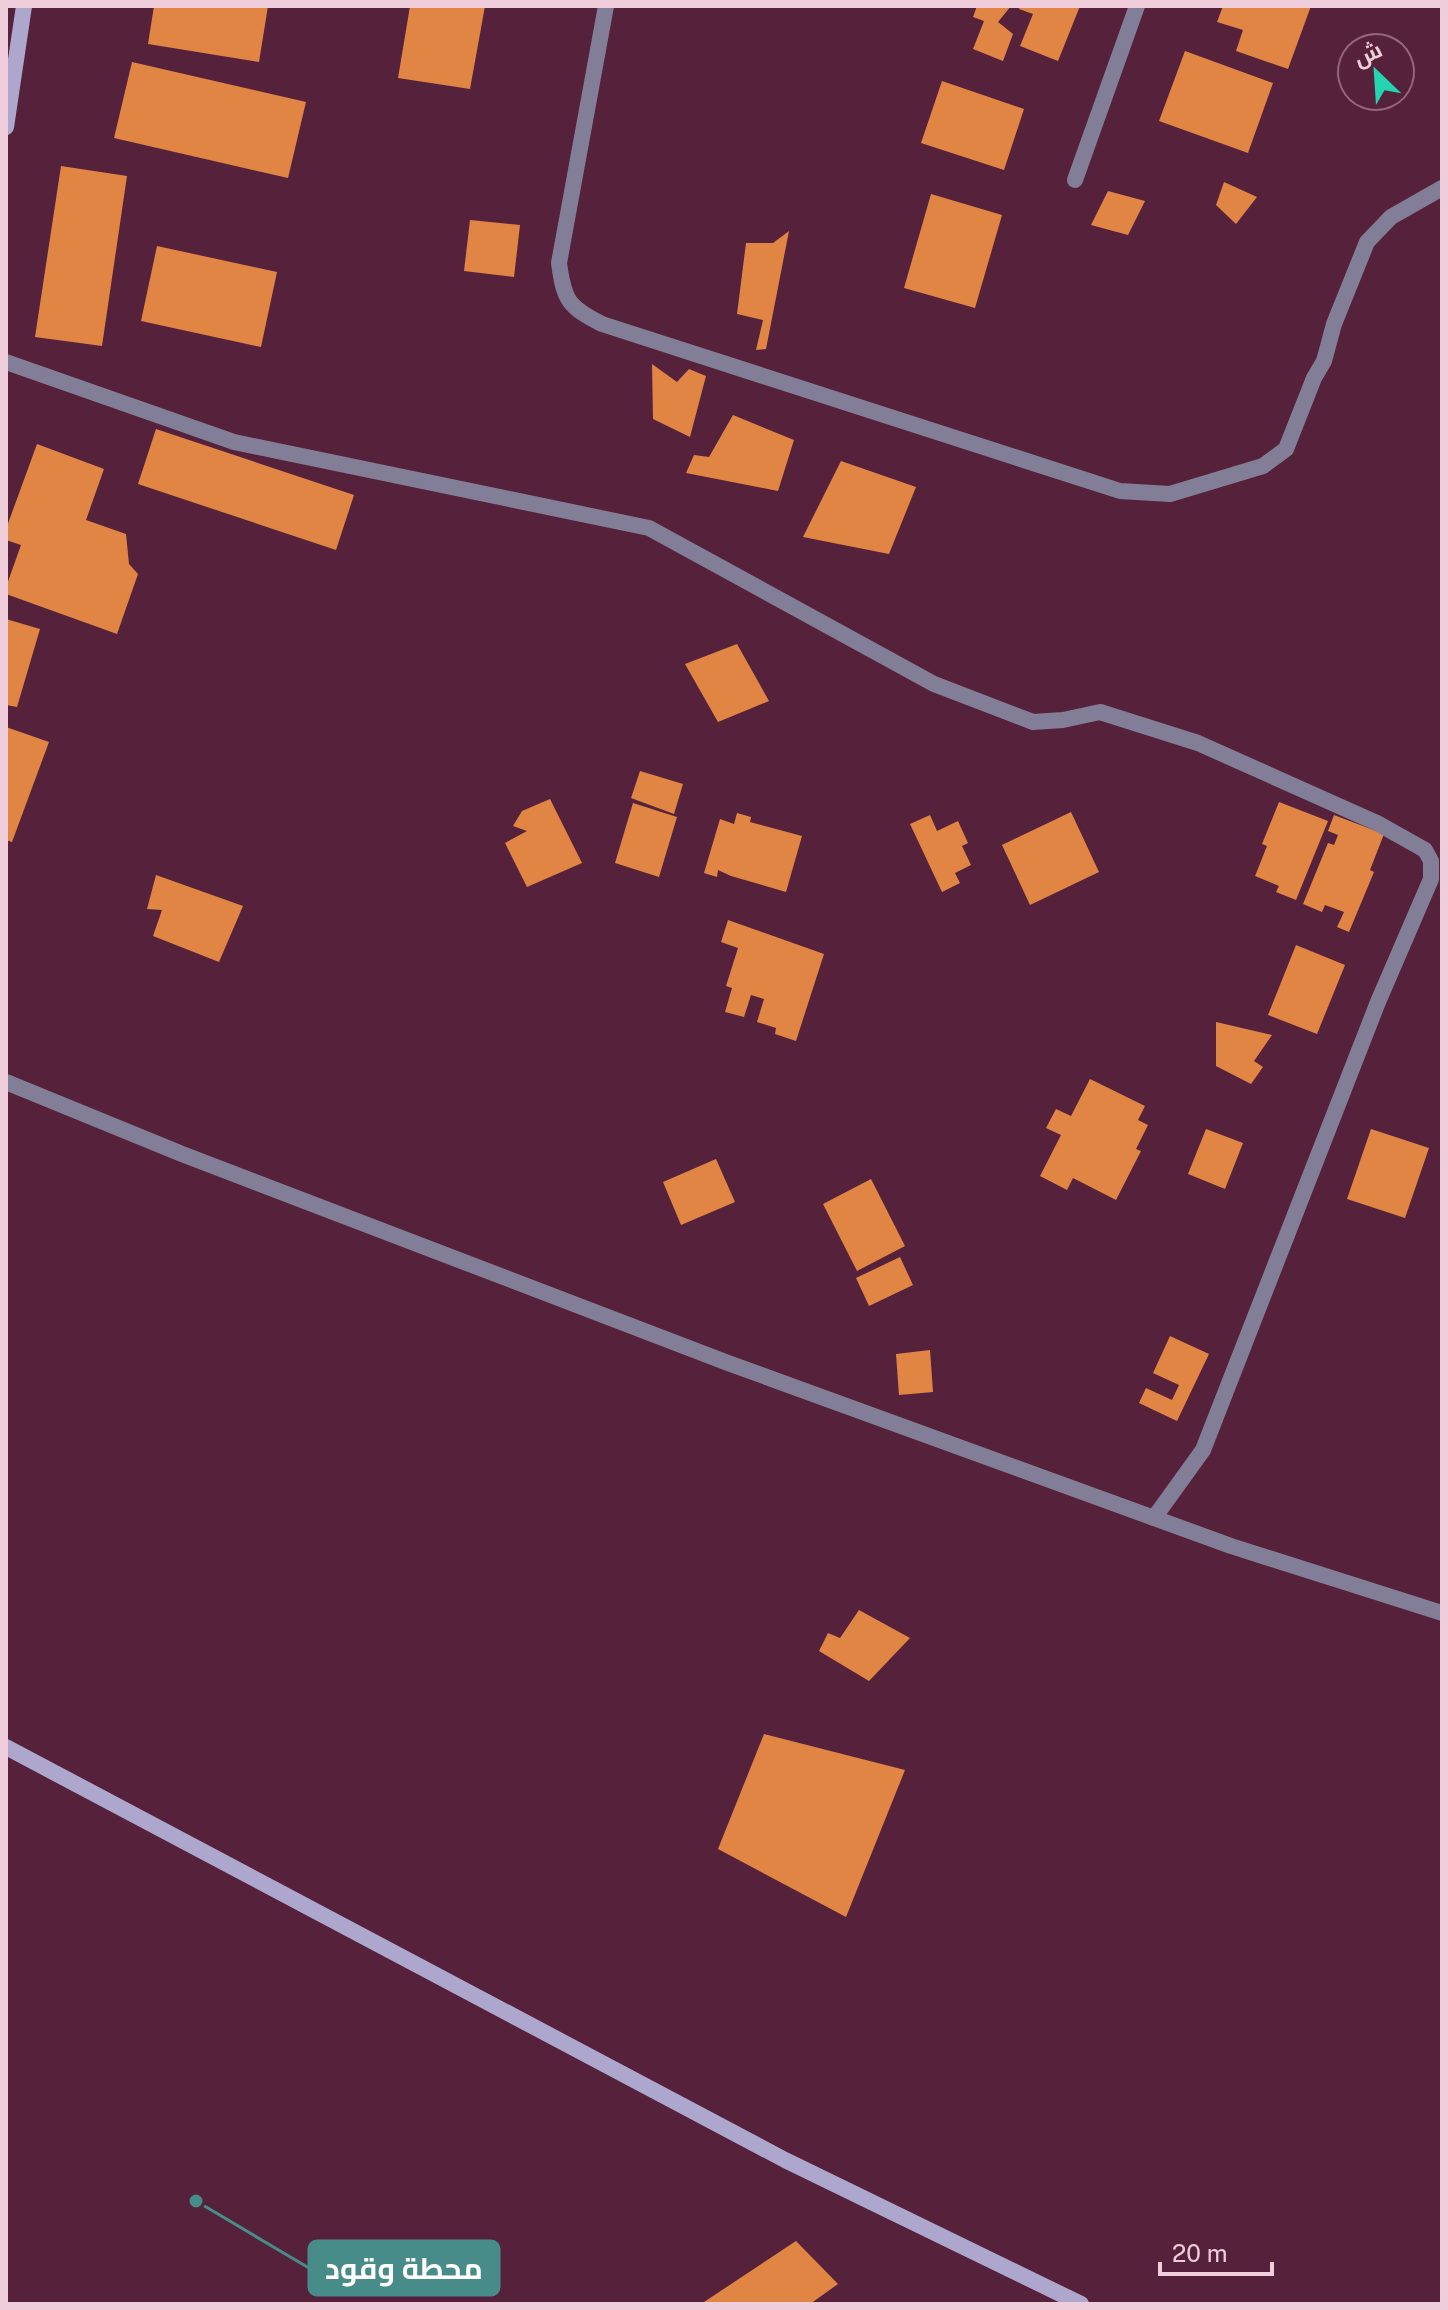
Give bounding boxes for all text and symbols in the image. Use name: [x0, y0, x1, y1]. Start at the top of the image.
north arrow: [1336, 32, 1416, 112]
text: ش: [1349, 36, 1386, 73]
scale bar: [1160, 2226, 1272, 2276]
text: 20 m: [1172, 2239, 1228, 2267]
callout: محطة وقود: [309, 2241, 499, 2295]
text: محطة وقود: [325, 2250, 483, 2287]

